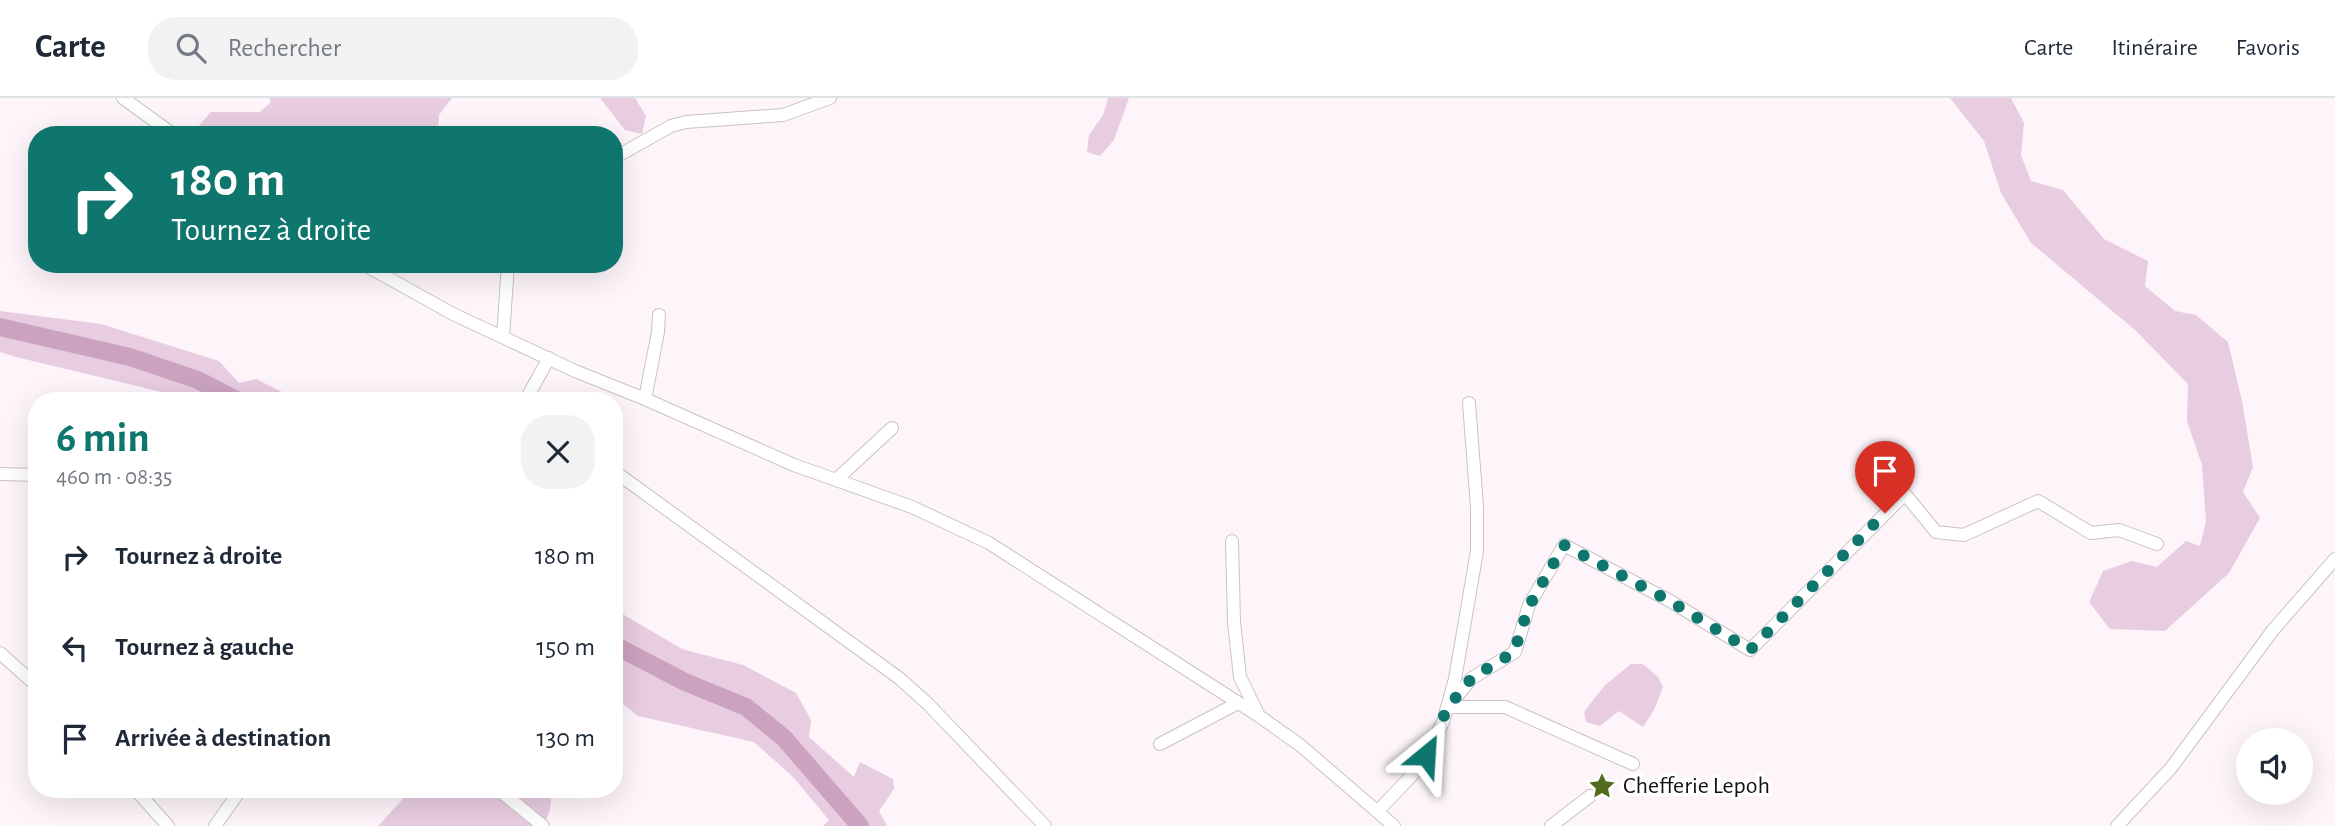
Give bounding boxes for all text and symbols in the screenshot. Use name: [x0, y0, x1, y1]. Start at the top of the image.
search box: [148, 17, 638, 80]
icon: search: [172, 29, 210, 67]
text: Carte: [35, 31, 106, 64]
text: Rechercher: [228, 35, 341, 61]
text: Carte: [2024, 36, 2073, 60]
text: Itinéraire: [2111, 36, 2198, 60]
text: Favoris: [2236, 36, 2300, 60]
icon: right: [56, 154, 147, 245]
text: 180 m: [171, 156, 285, 205]
text: Tournez à droite: [171, 214, 371, 246]
button: close: [521, 415, 595, 489]
text: 6 min: [56, 417, 150, 459]
pin: [1855, 441, 1915, 513]
icon: arrive: [1866, 452, 1904, 490]
text: 460 m · 08:35: [56, 466, 172, 489]
icon: right: [56, 538, 94, 576]
text: Tournez à droite: [115, 543, 282, 569]
text: 180 m: [535, 543, 595, 569]
icon: left: [56, 629, 94, 667]
text: Tournez à gauche: [115, 634, 294, 660]
text: 150 m: [536, 634, 595, 660]
position arrow: [1389, 718, 1463, 792]
icon: arrive: [56, 720, 94, 758]
text: Arrivée à destination: [115, 725, 331, 751]
text: 130 m: [537, 725, 595, 751]
map controls: [2236, 728, 2313, 805]
button: sound: [2236, 728, 2313, 805]
place icon: Chefferie Lepoh: [1587, 771, 1617, 801]
place label: Chefferie Lepoh: [1623, 774, 1770, 798]

